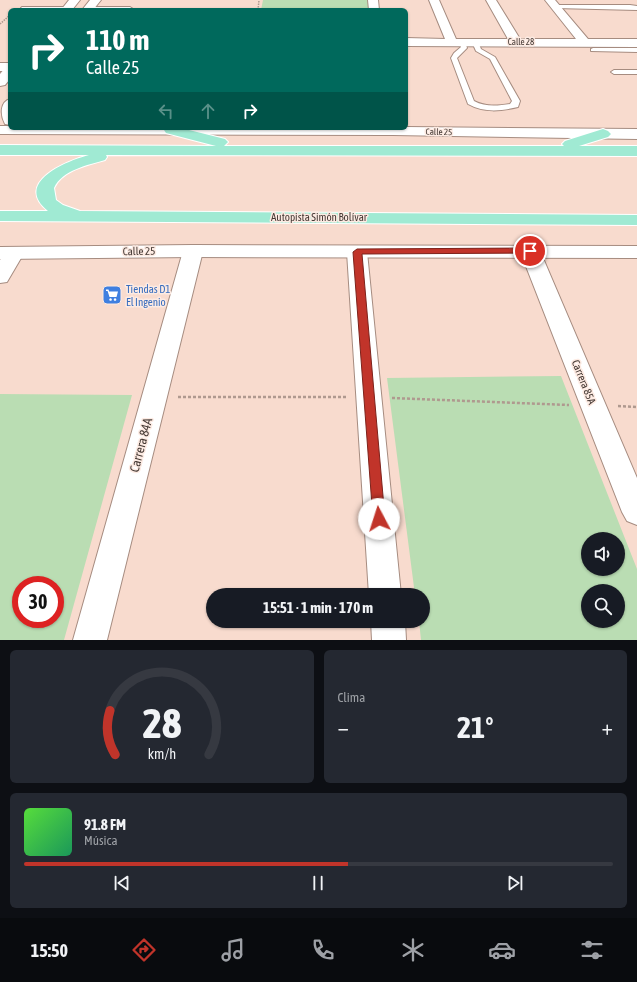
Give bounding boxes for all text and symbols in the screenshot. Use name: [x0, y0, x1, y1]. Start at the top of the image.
icon: right: [20, 24, 72, 76]
text: 110 m: [86, 24, 149, 56]
street label: Calle 28: [508, 37, 534, 47]
text: Calle 25: [86, 57, 139, 78]
icon: left: [155, 100, 177, 122]
icon: ahead: [197, 100, 219, 122]
icon: right: [239, 100, 261, 122]
street label: Calle 25: [426, 127, 452, 137]
street label: Autopista Simón Bolívar: [271, 211, 368, 223]
pin: [513, 234, 547, 268]
icon: arrive: [519, 240, 541, 262]
street label: Calle 25: [123, 245, 155, 257]
place label: Tiendas D1 El Ingenio: [126, 283, 171, 308]
supermarket icon: Tiendas D1 El Ingenio: [101, 284, 123, 306]
street label: Carrera 85A: [570, 358, 599, 407]
street label: Carrera 84A: [127, 416, 156, 474]
position arrow: [358, 498, 400, 540]
map controls: [581, 532, 625, 628]
button: sound: [581, 532, 625, 576]
speed limit sign: 30: [12, 576, 64, 628]
button: search: [581, 584, 625, 628]
text: 15:51 · 1 min · 170 m: [263, 599, 373, 616]
text: Clima: [338, 690, 365, 705]
text: 28: [142, 698, 181, 746]
text: 21°: [457, 710, 493, 744]
text: −: [338, 714, 349, 740]
text: +: [602, 714, 613, 740]
text: km/h: [148, 745, 176, 761]
text: 91.8 FM: [84, 816, 126, 833]
text: Música: [84, 833, 117, 848]
icon: previous: [111, 872, 133, 894]
icon: pause: [307, 872, 329, 894]
icon: next: [504, 872, 526, 894]
icon: directions: [130, 936, 158, 964]
icon: music: [219, 936, 247, 964]
icon: phone: [309, 936, 337, 964]
icon: climate: [399, 936, 427, 964]
icon: car: [488, 936, 516, 964]
icon: filters: [578, 936, 606, 964]
text: 15:50: [31, 940, 68, 961]

